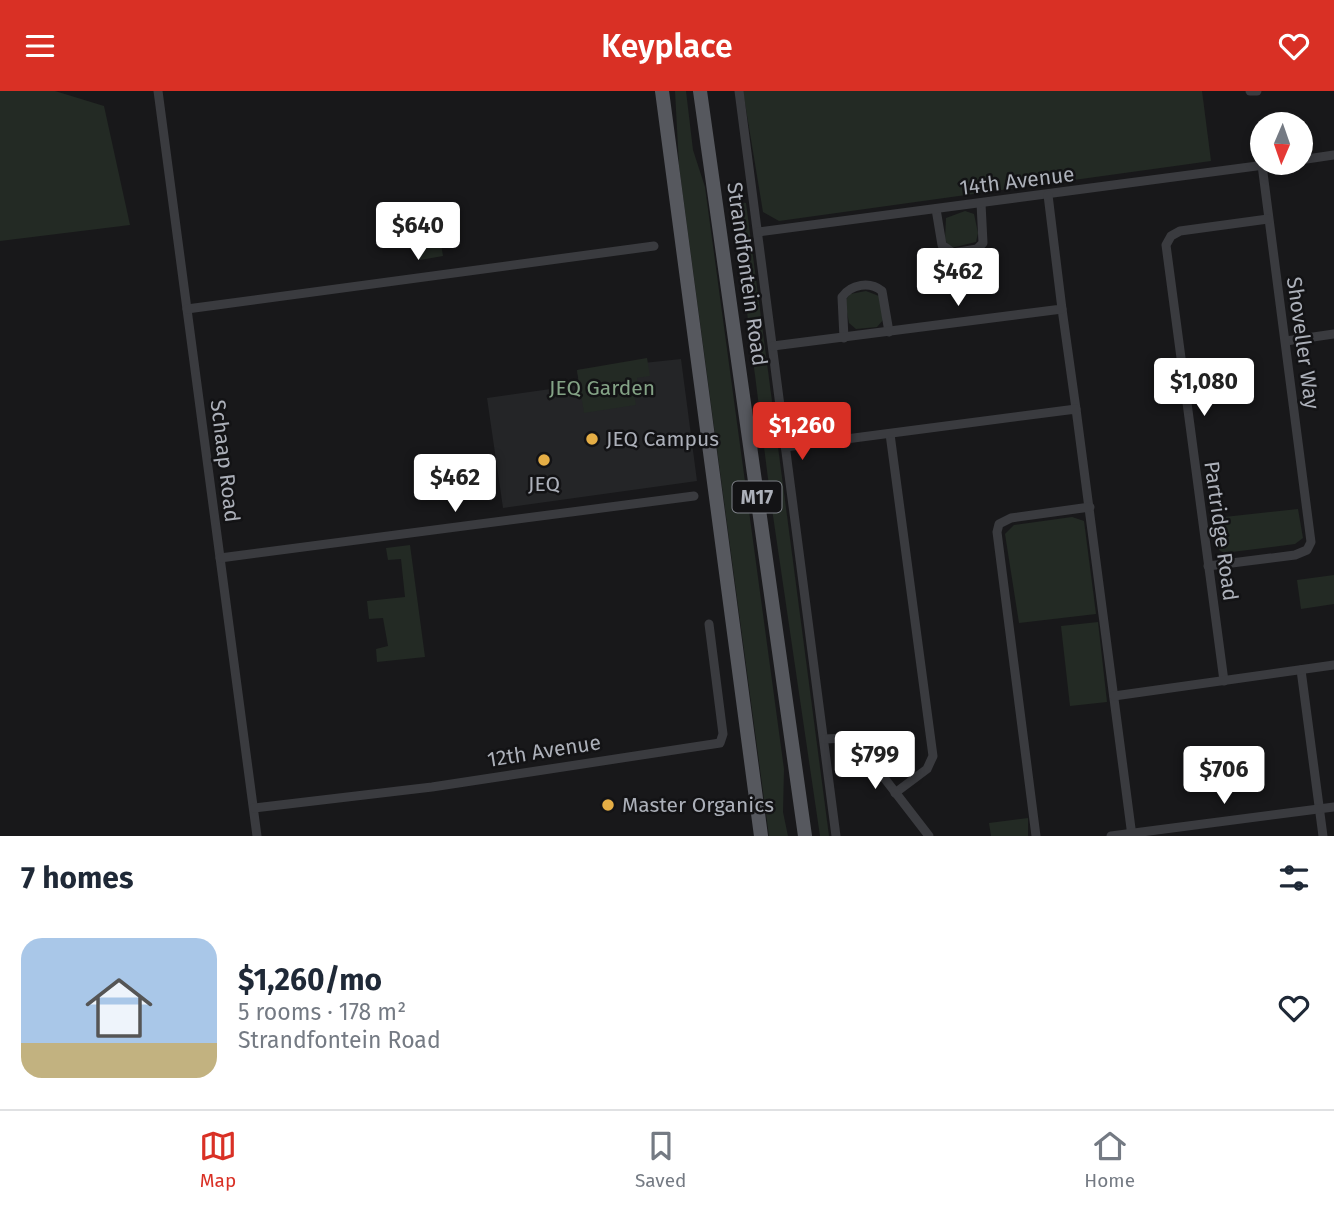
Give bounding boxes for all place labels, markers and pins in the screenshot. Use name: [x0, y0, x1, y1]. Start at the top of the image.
pin: $640: [377, 202, 459, 262]
pin: $462: [917, 249, 999, 308]
pin: $1,080: [1147, 359, 1261, 418]
pin: $1,260: [745, 403, 859, 462]
place label: JEQ Campus: [606, 426, 719, 452]
marker: JEQ Campus: [584, 431, 600, 447]
marker: JEQ: [536, 452, 552, 468]
pin: $462: [414, 455, 496, 514]
place label: JEQ: [528, 471, 560, 497]
pin: $799: [834, 731, 916, 791]
pin: $706: [1183, 747, 1265, 806]
place label: Master Organics: [622, 792, 774, 818]
marker: Master Organics: [600, 797, 616, 813]

